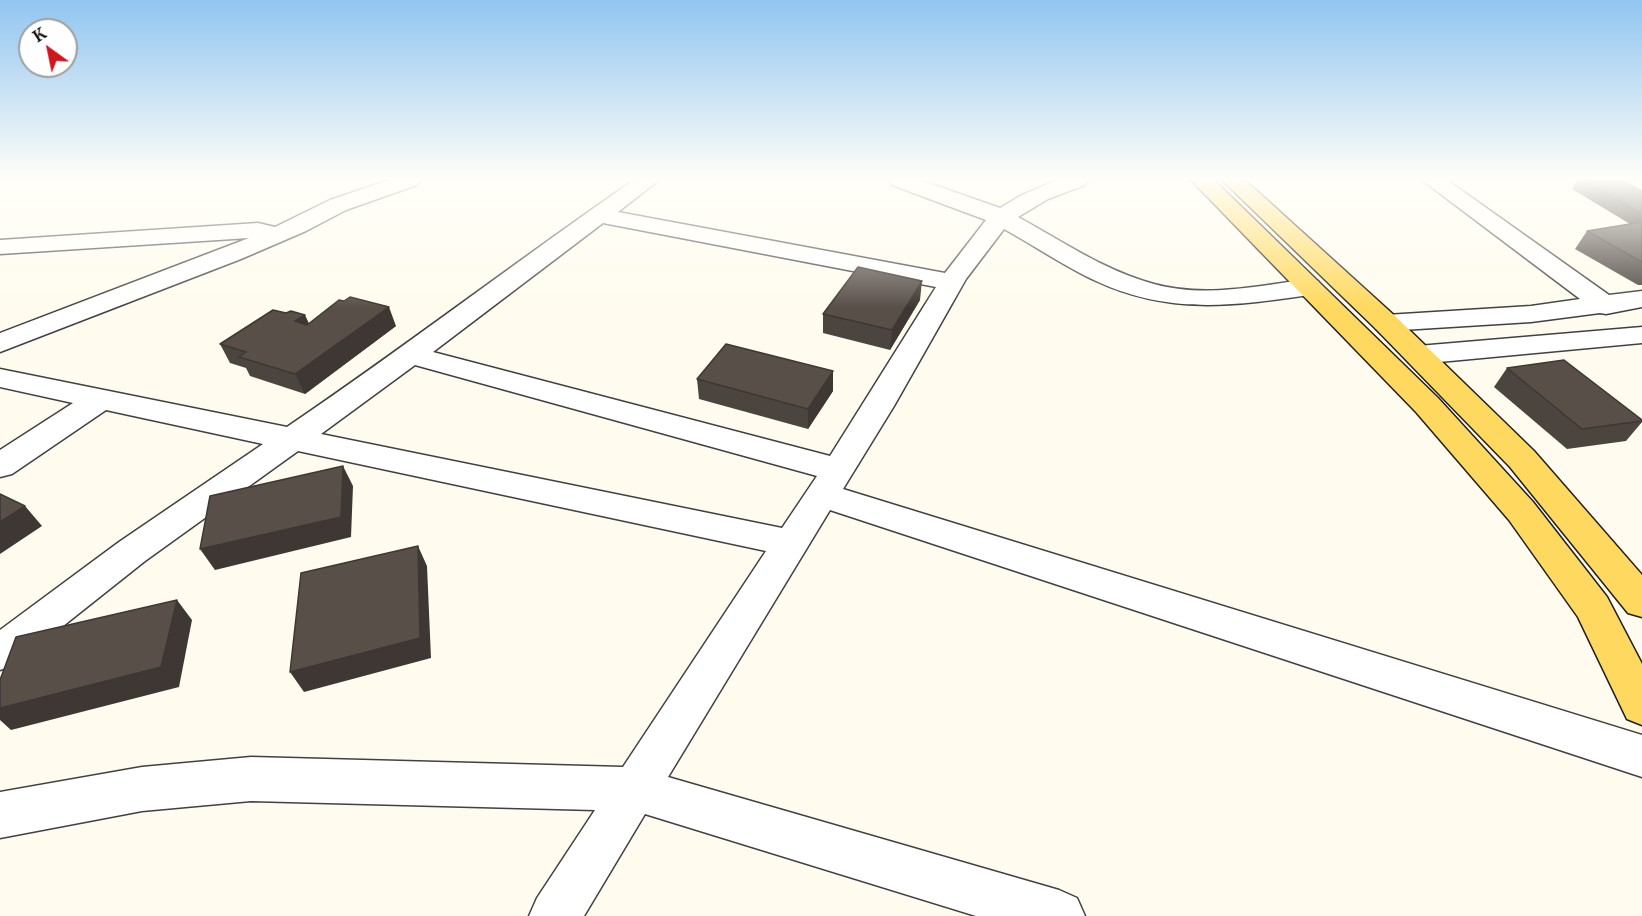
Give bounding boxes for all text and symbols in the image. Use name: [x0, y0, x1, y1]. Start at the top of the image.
north arrow: [18, 18, 78, 78]
text: K: [29, 23, 50, 46]

